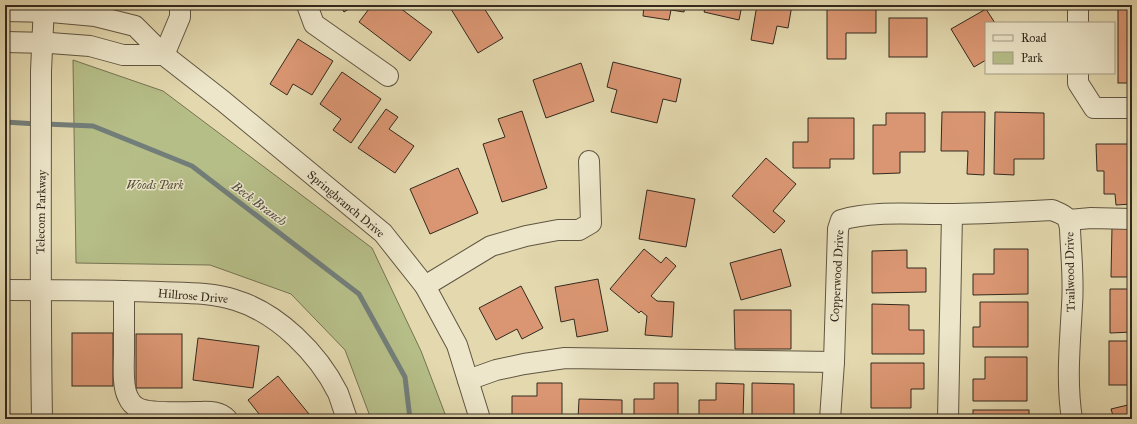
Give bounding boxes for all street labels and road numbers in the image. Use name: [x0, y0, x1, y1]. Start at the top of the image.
street label: Springbranch Drive: [304, 168, 388, 241]
street label: Telecom Parkway: [33, 169, 49, 254]
street label: Copperwood Drive: [828, 230, 846, 322]
street label: Trailwood Drive: [1062, 232, 1078, 312]
street label: Hillrose Drive: [157, 286, 229, 306]

